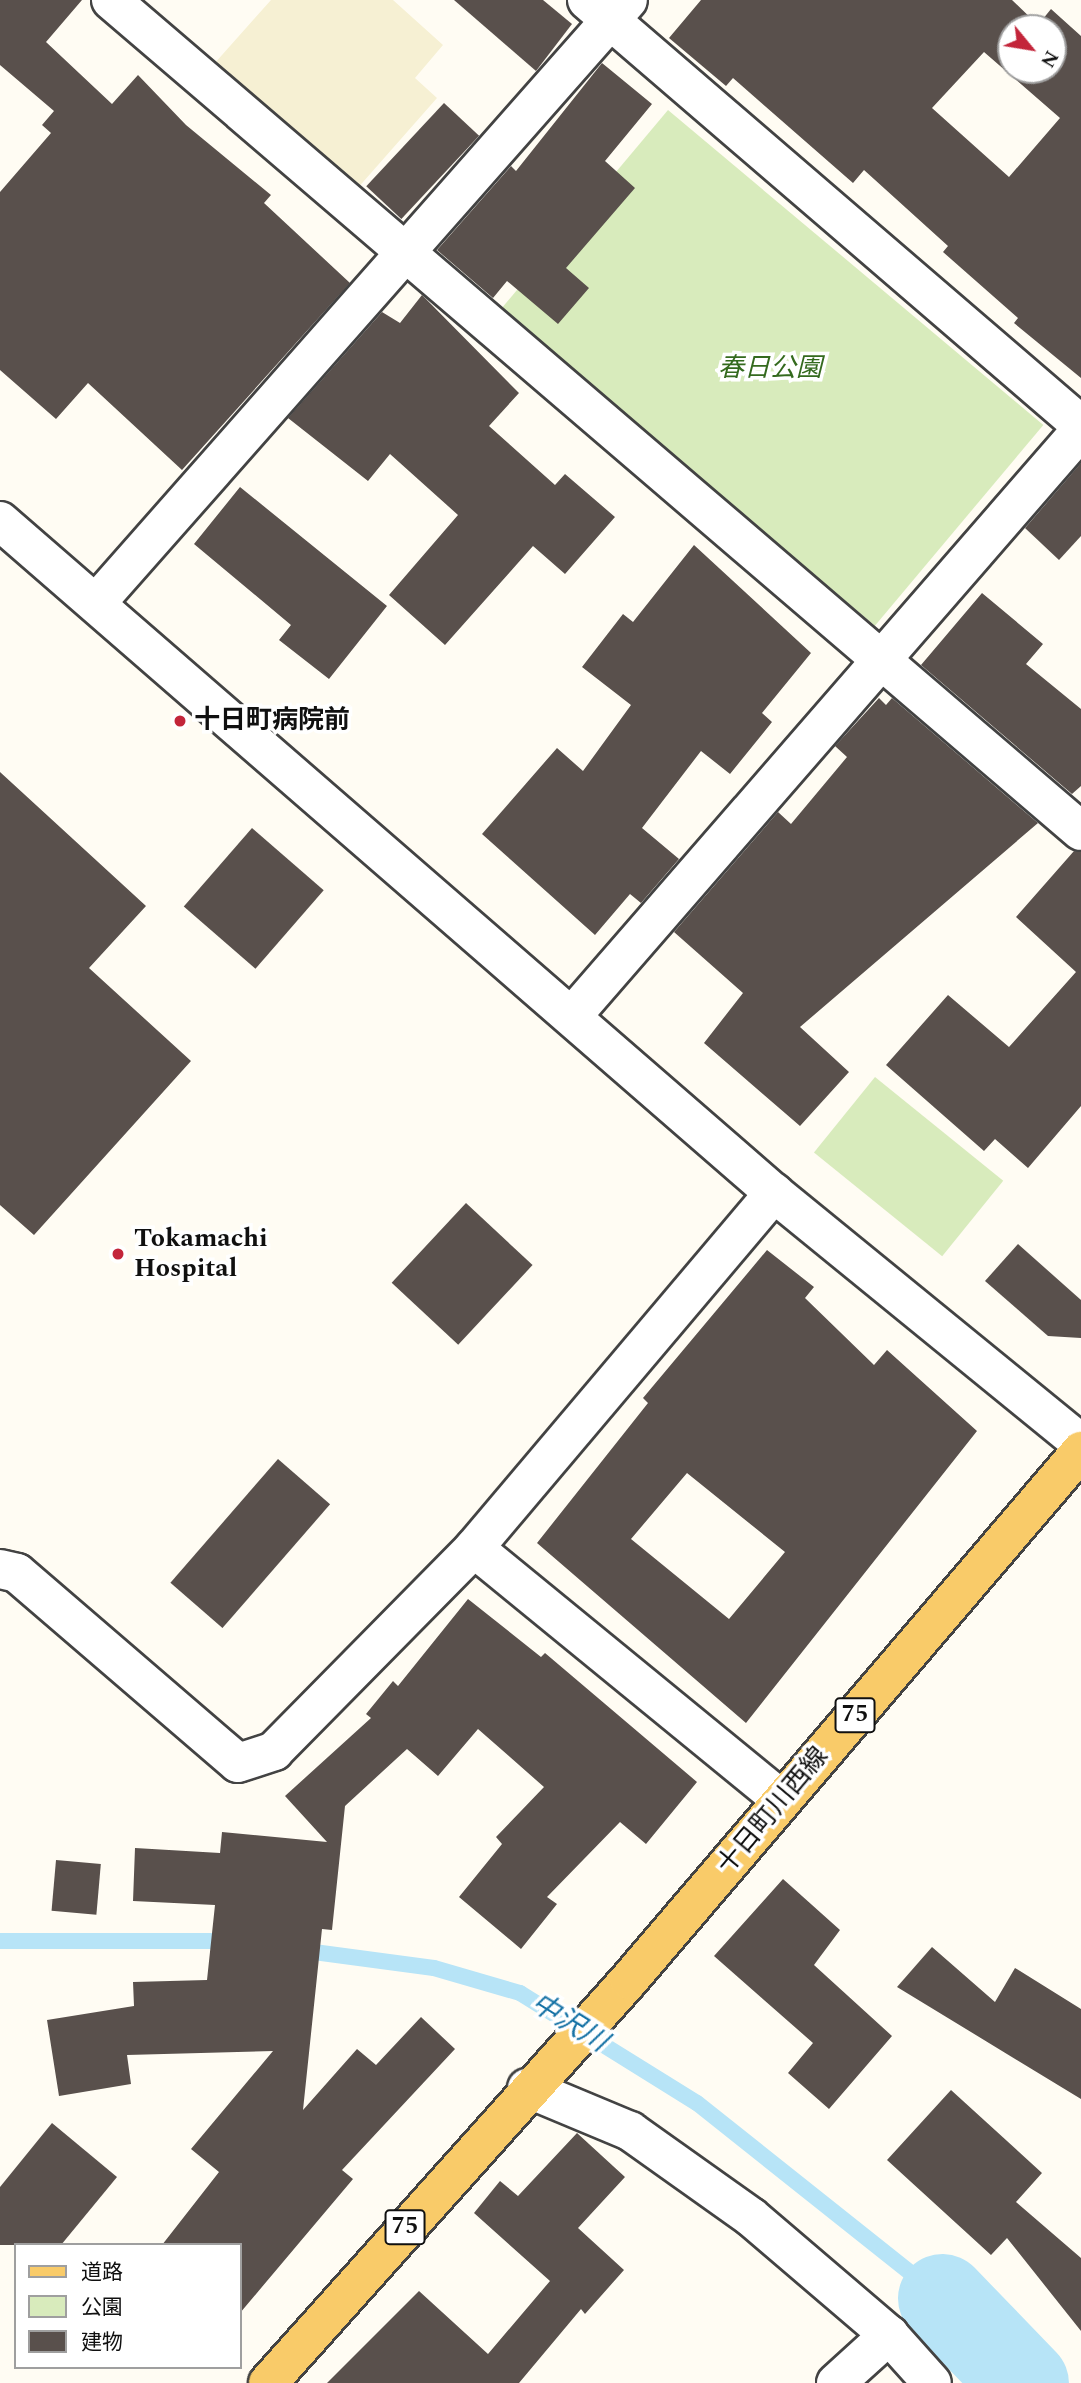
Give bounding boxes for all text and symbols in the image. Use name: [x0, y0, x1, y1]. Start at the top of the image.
north arrow: [997, 14, 1067, 84]
text: N: [1032, 45, 1065, 73]
park label: 春日公園: [718, 353, 822, 385]
place label: 十日町病院前: [194, 705, 350, 737]
marker: 十日町病院前: [172, 713, 188, 729]
place label: Tokamachi Hospital: [134, 1223, 268, 1284]
marker: Tokamachi Hospital: [108, 1244, 128, 1264]
road number: 75: [834, 1694, 876, 1736]
street label: 十日町川西線: [711, 1741, 835, 1881]
water label: 中沢川: [524, 1986, 614, 2060]
road number: 75: [384, 2206, 426, 2248]
legend: [14, 2243, 242, 2369]
text: 道路: [81, 2257, 123, 2289]
text: 公園: [81, 2292, 123, 2324]
text: 建物: [81, 2327, 123, 2359]

